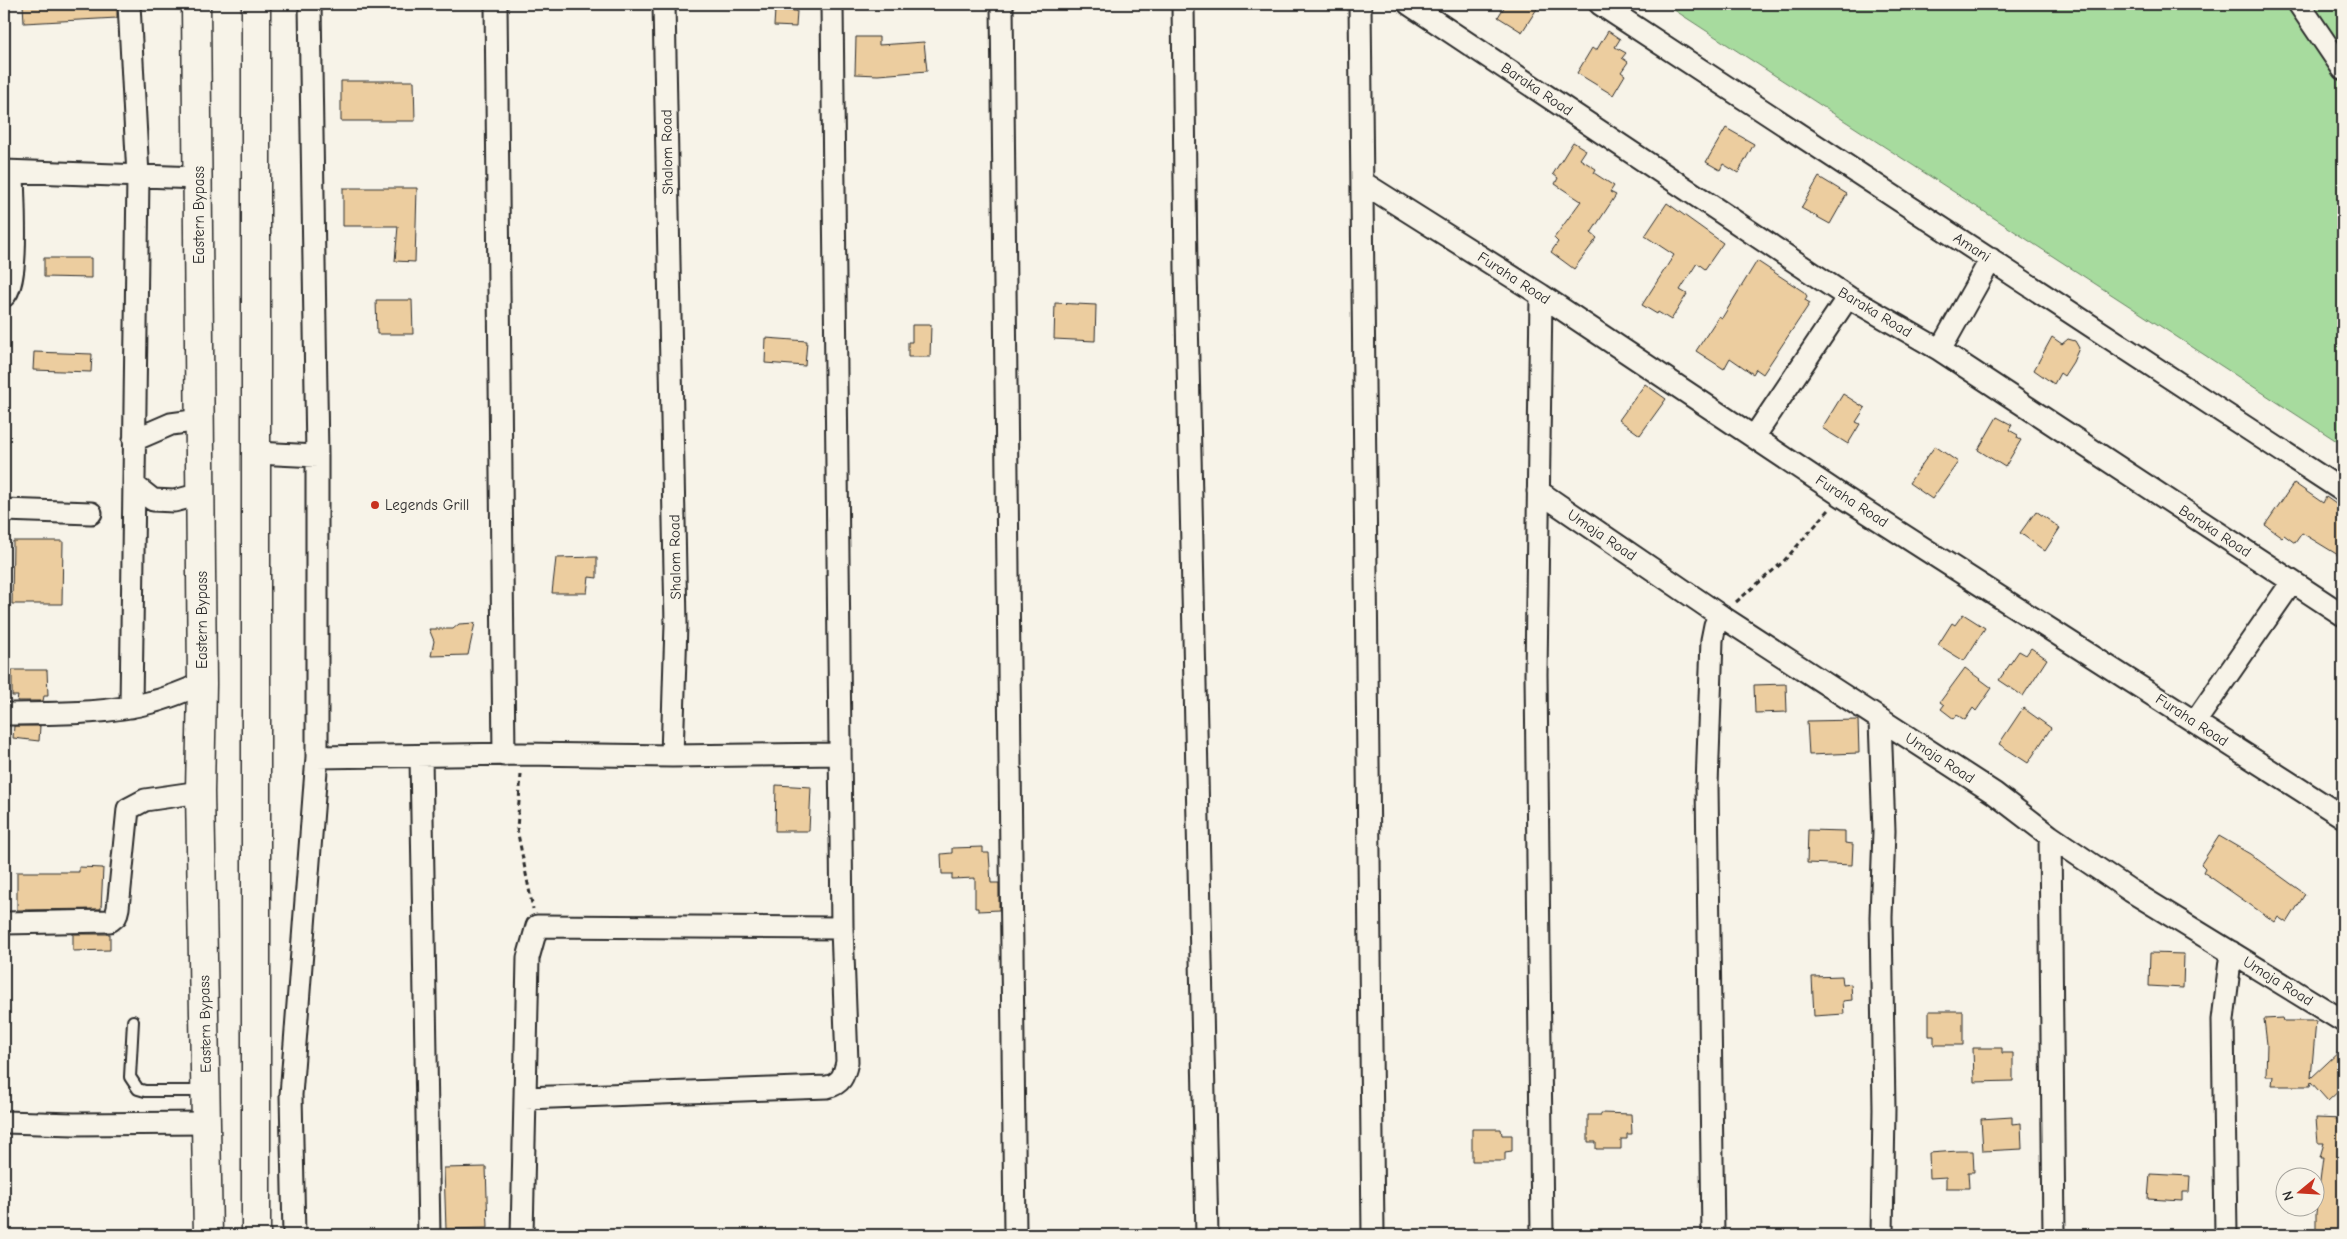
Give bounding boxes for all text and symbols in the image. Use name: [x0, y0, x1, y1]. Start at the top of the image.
street label: Baraka Road: [1498, 58, 1576, 120]
street label: Shalom Road: [657, 109, 677, 195]
street label: Eastern Bypass: [190, 166, 208, 264]
street label: Amani: [1950, 228, 1994, 266]
street label: Furaha Road: [1474, 248, 1554, 308]
street label: Baraka Road: [1835, 283, 1915, 341]
street label: Furaha Road: [1812, 471, 1892, 531]
place label: Legends Grill: [385, 496, 469, 514]
marker: Legends Grill: [369, 499, 381, 511]
street label: Baraka Road: [2175, 501, 2255, 561]
street label: Umoja Road: [1564, 505, 1640, 565]
street label: Shalom Road: [665, 514, 685, 600]
street label: Eastern Bypass: [193, 571, 211, 669]
street label: Furaha Road: [2152, 690, 2232, 750]
street label: Umoja Road: [1902, 729, 1978, 787]
street label: Umoja Road: [2240, 952, 2316, 1010]
street label: Eastern Bypass: [195, 975, 215, 1073]
north arrow: [2274, 1166, 2324, 1216]
text: N: [2279, 1189, 2298, 1203]

